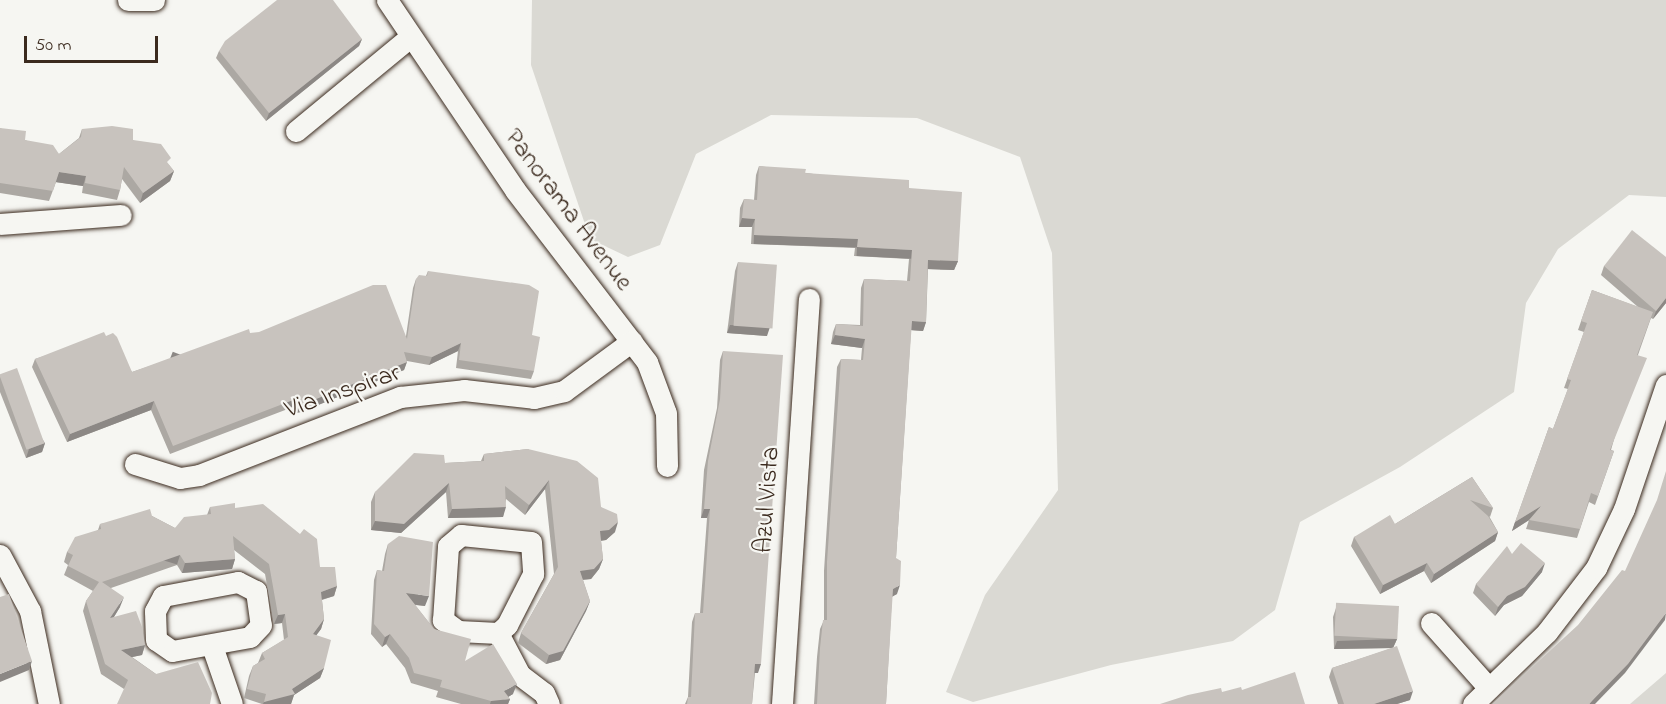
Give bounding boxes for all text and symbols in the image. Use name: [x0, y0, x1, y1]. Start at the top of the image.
scale bar: [27, 24, 160, 62]
text: 50 m: [35, 33, 72, 59]
street label: Panorama Avenue: [496, 124, 638, 298]
street label: Via Inspirar: [281, 359, 405, 427]
street label: Azul Vista: [750, 446, 788, 554]

